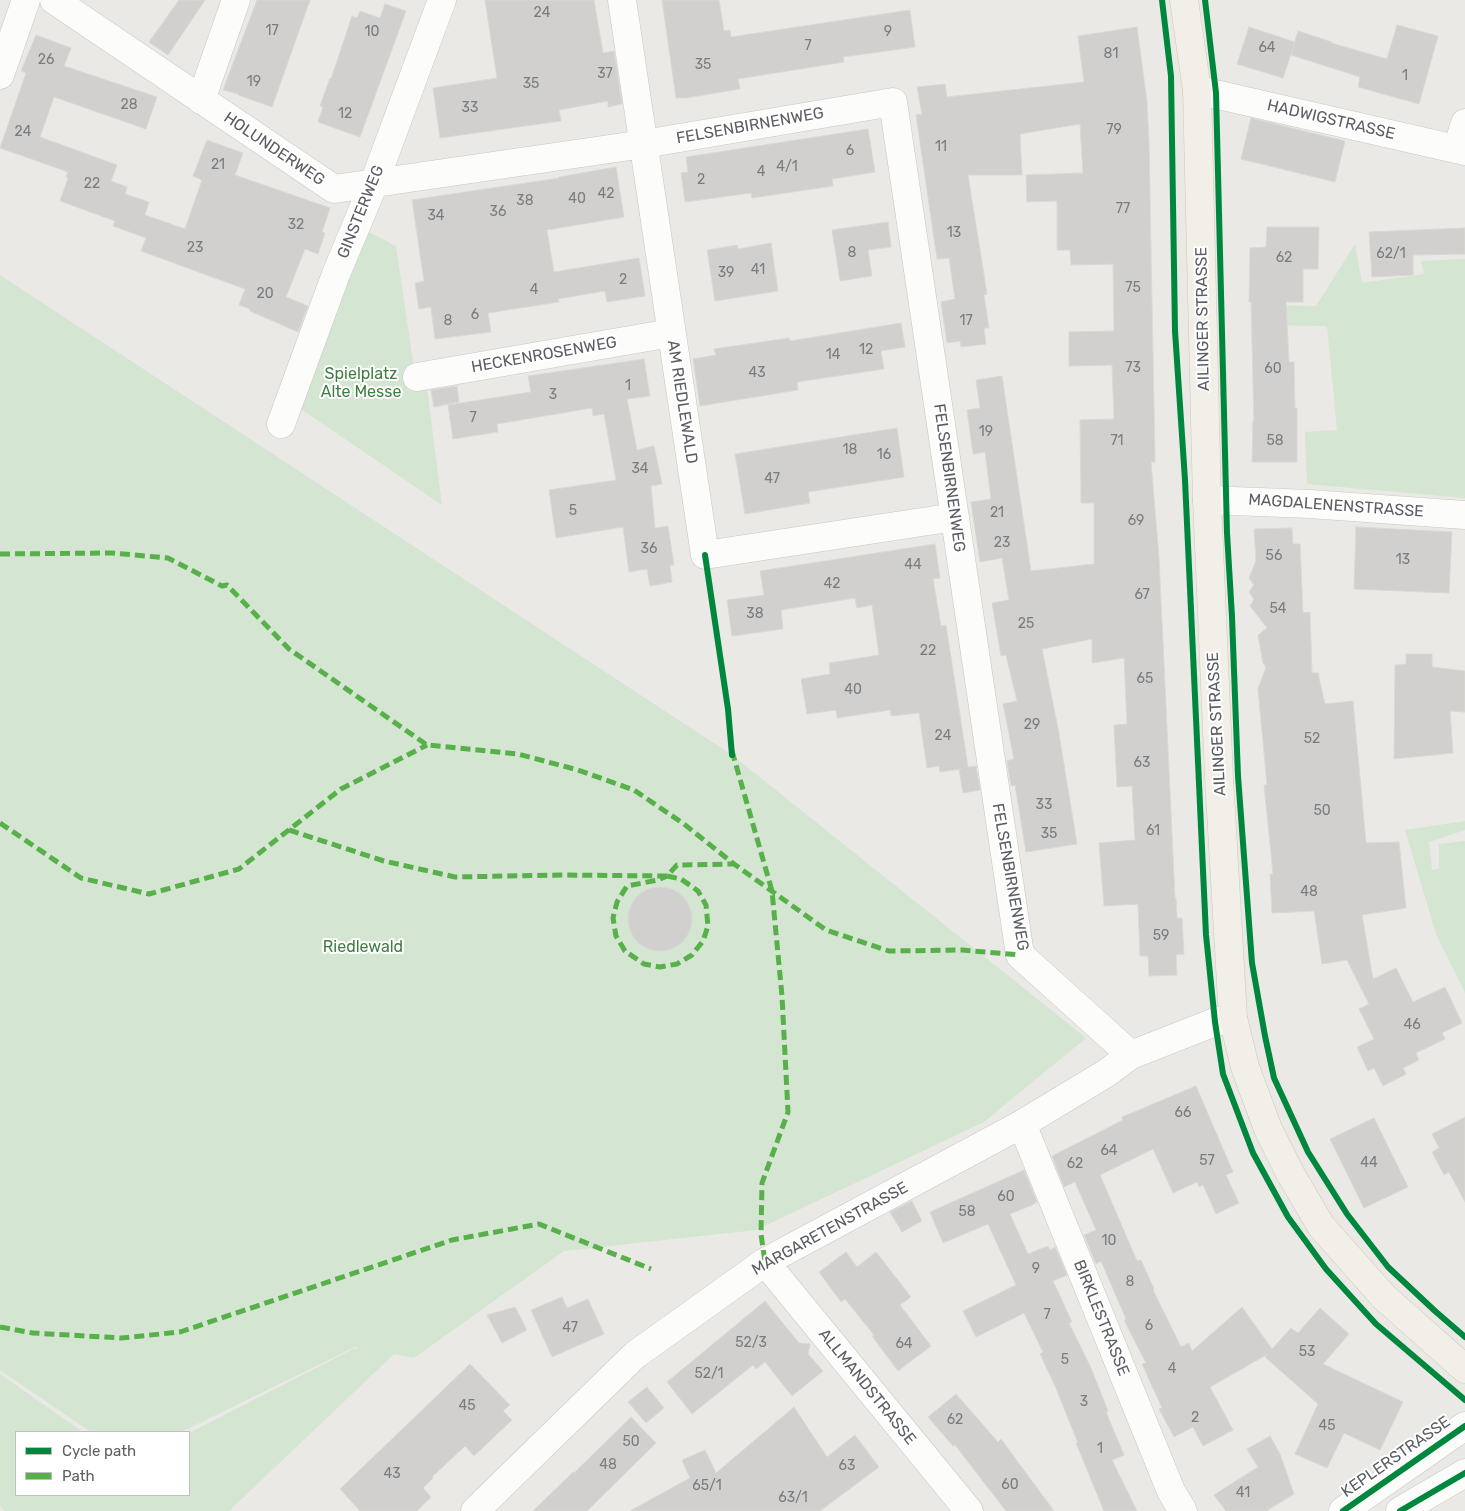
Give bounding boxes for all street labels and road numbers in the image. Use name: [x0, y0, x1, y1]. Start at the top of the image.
street label: HADWIGSTRASSE: [1265, 96, 1397, 144]
street label: FELSENBIRNENWEG: [675, 104, 825, 148]
street label: HOLUNDERWEG: [220, 108, 328, 190]
street label: GINSTERWEG: [334, 163, 388, 261]
street label: AILINGER STRASSE: [1192, 247, 1214, 391]
street label: HECKENROSENWEG: [470, 333, 618, 377]
street label: AM RIEDLEWALD: [663, 339, 701, 465]
street label: FELSENBIRNENWEG: [929, 403, 969, 553]
street label: MAGDALENENSTRASSE: [1248, 490, 1424, 522]
street label: AILINGER STRASSE: [1204, 651, 1230, 797]
street label: FELSENBIRNENWEG: [988, 802, 1032, 952]
street label: MARGARETENSTRASSE: [749, 1178, 911, 1280]
street label: BIRKLESTRASSE: [1069, 1257, 1133, 1379]
street label: ALLMANDSTRASSE: [814, 1325, 920, 1449]
street label: KEPLERSTRASSE: [1338, 1412, 1454, 1502]

